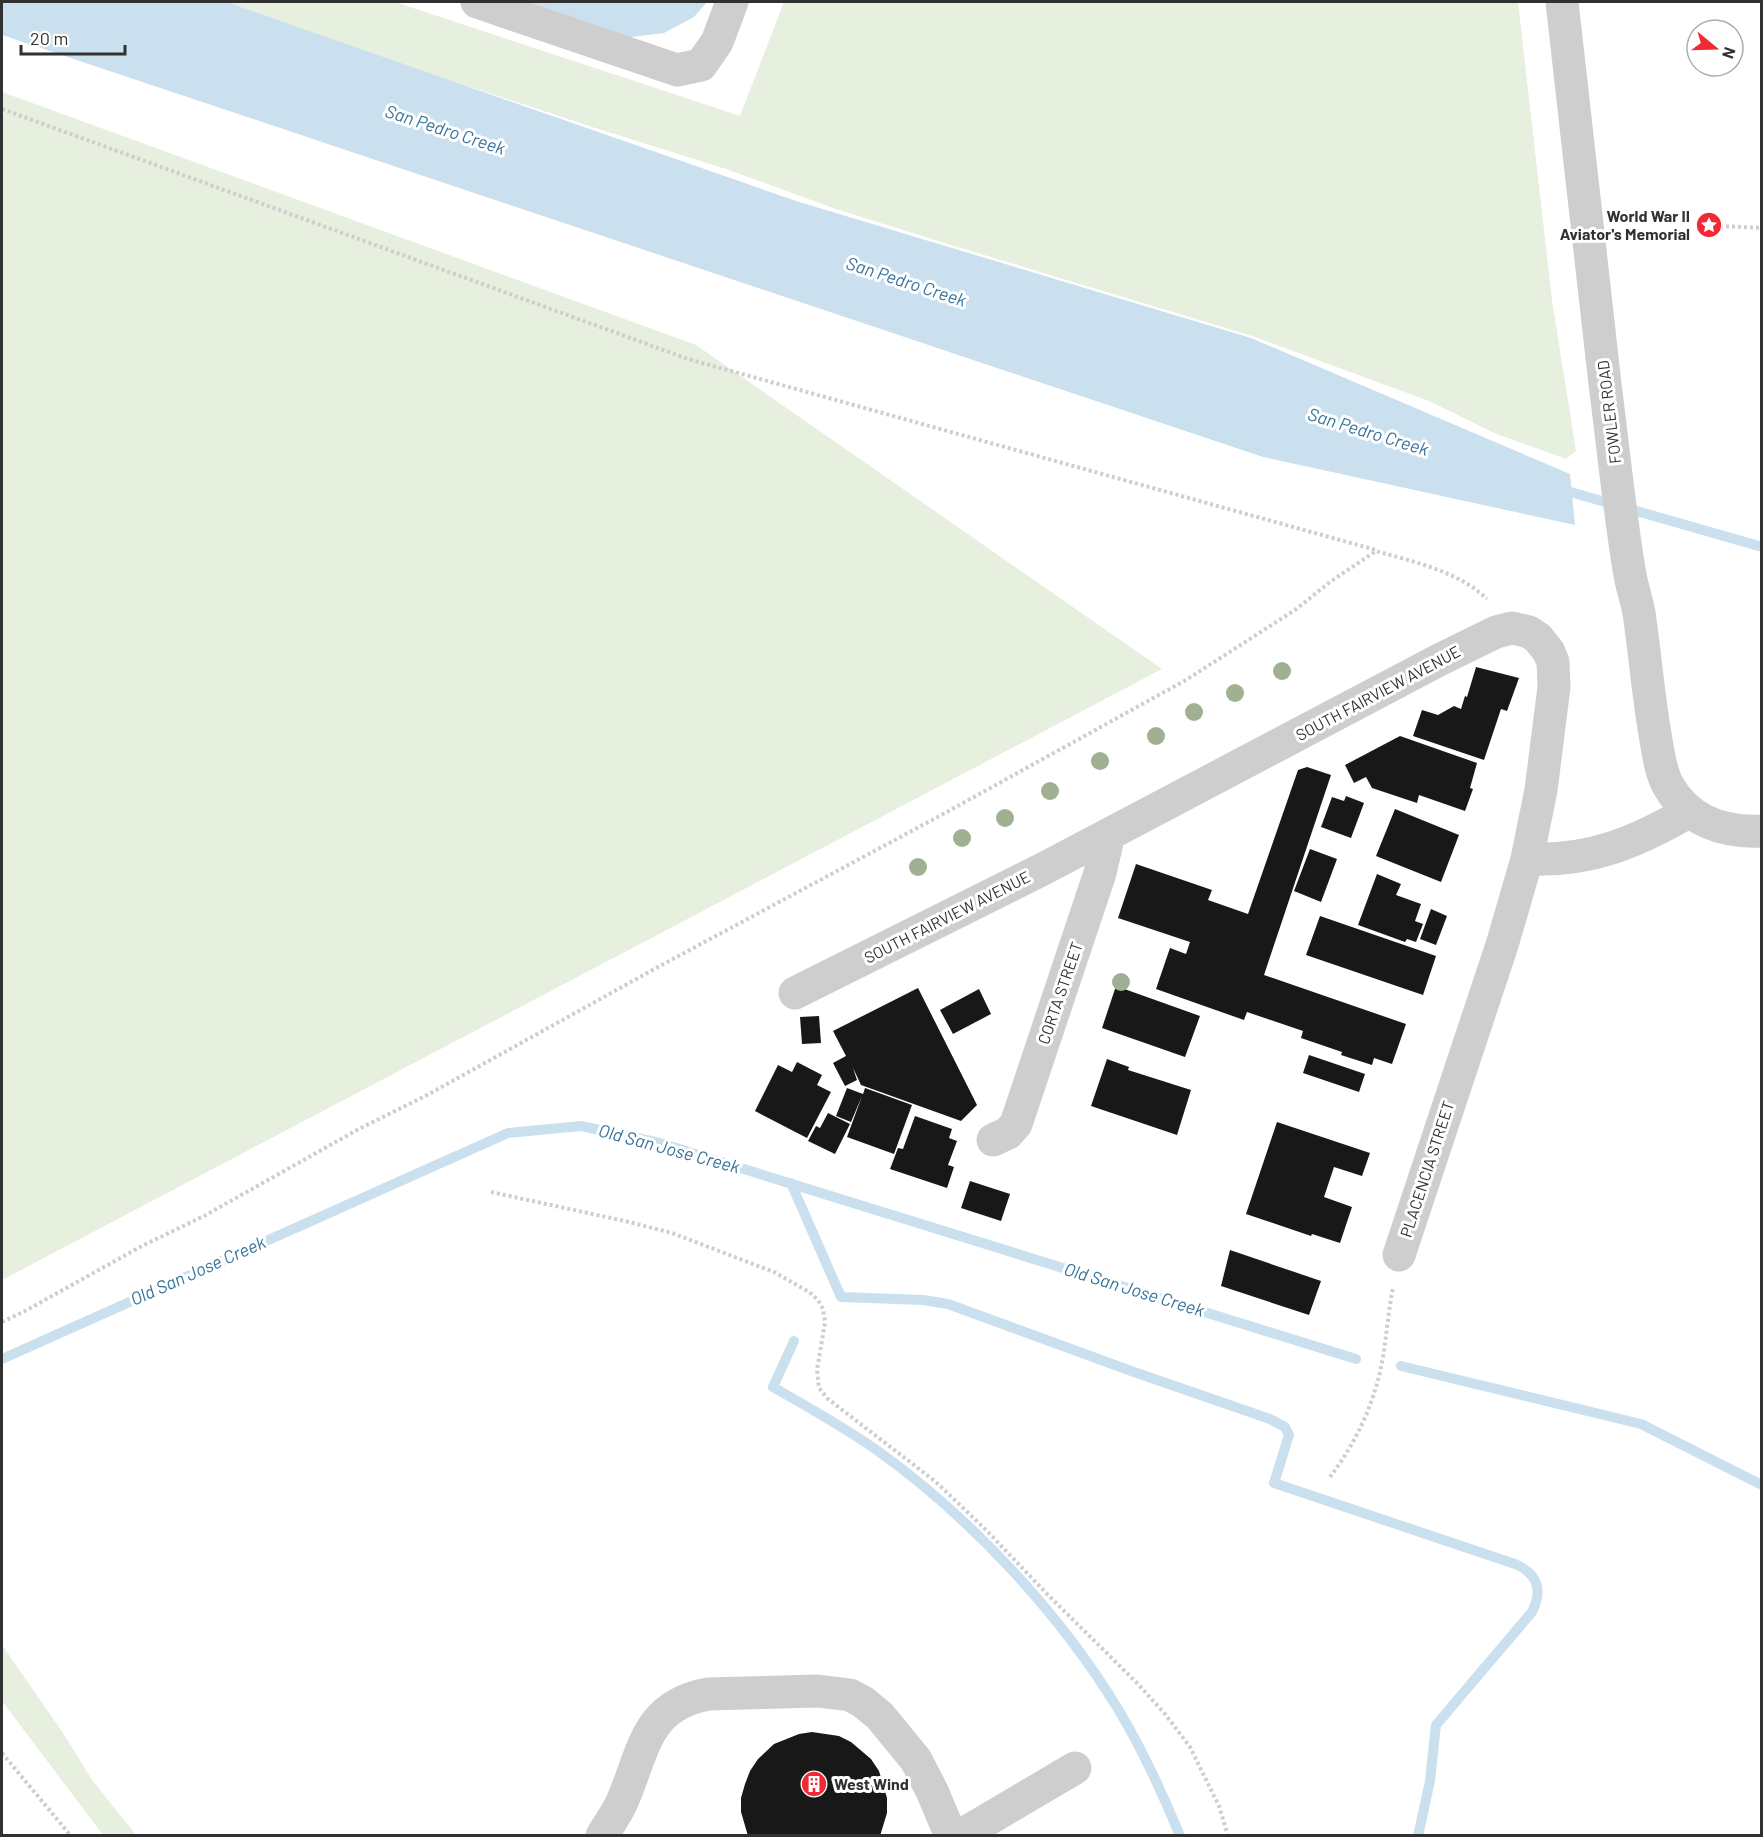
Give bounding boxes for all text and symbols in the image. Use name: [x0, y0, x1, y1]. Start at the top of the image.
scale bar: [21, 18, 124, 56]
north arrow: [1685, 18, 1745, 78]
text: 20 m: [30, 27, 68, 49]
text: N: [1719, 45, 1740, 61]
water label: San Pedro Creek: [382, 99, 508, 159]
place label: World War II Aviator's Memorial: [1560, 206, 1690, 243]
place icon: World War II Aviator's Memorial: [1694, 210, 1724, 240]
water label: San Pedro Creek: [843, 251, 969, 311]
street label: FOWLER ROAD: [1593, 359, 1624, 465]
water label: San Pedro Creek: [1305, 402, 1432, 460]
street label: SOUTH FAIRVIEW AVENUE: [1292, 641, 1463, 744]
street label: SOUTH FAIRVIEW AVENUE: [861, 866, 1033, 967]
street label: CORTA STREET: [1033, 939, 1086, 1046]
street label: PLACENCIA STREET: [1396, 1098, 1458, 1239]
water label: Old San Jose Creek: [596, 1119, 743, 1178]
water label: Old San Jose Creek: [127, 1230, 269, 1310]
water label: Old San Jose Creek: [1061, 1257, 1207, 1321]
building icon: West Wind: [799, 1769, 829, 1799]
place label: West Wind: [834, 1774, 909, 1793]

